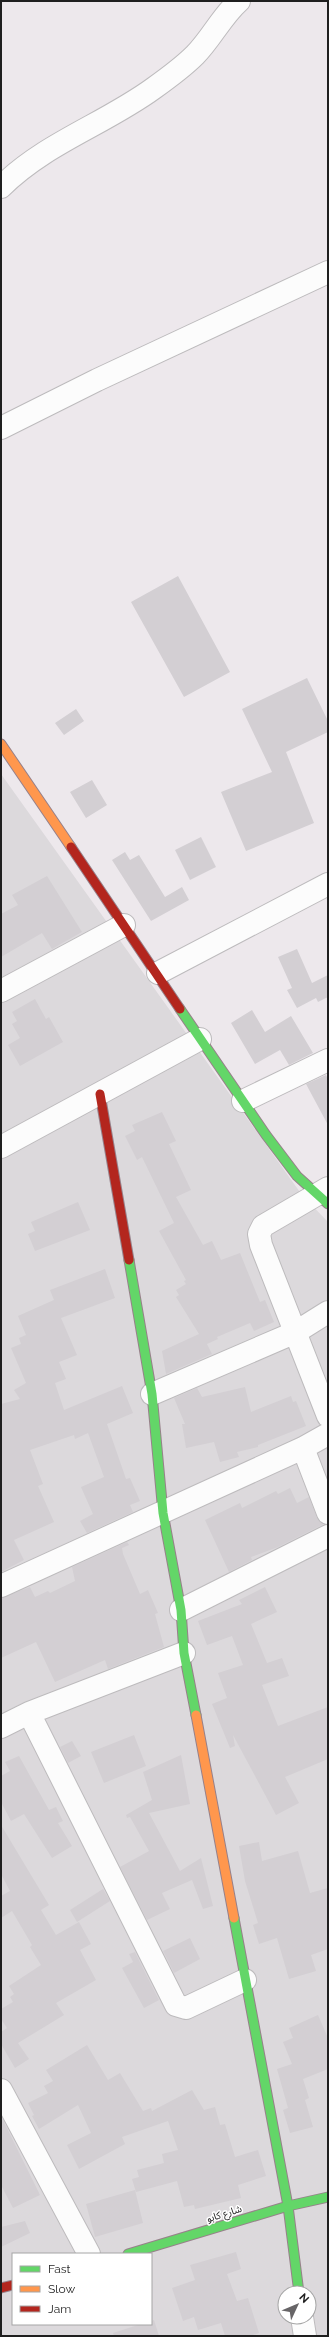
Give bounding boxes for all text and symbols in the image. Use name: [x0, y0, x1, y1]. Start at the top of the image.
street label: شارع كابو: [205, 2203, 244, 2226]
legend: [12, 2253, 152, 2325]
text: Fast: [48, 2262, 71, 2276]
text: Slow: [48, 2282, 75, 2296]
north arrow: [277, 2285, 317, 2325]
text: N: [296, 2291, 311, 2306]
text: Jam: [48, 2302, 71, 2316]

